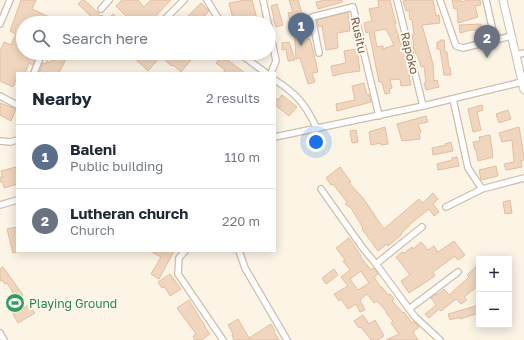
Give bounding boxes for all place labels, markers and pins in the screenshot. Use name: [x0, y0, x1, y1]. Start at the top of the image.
pin: 1: [288, 13, 314, 46]
pin: 2: [474, 25, 500, 58]
sports icon: Playing Ground: [4, 292, 26, 314]
place label: Playing Ground: [29, 296, 117, 311]

